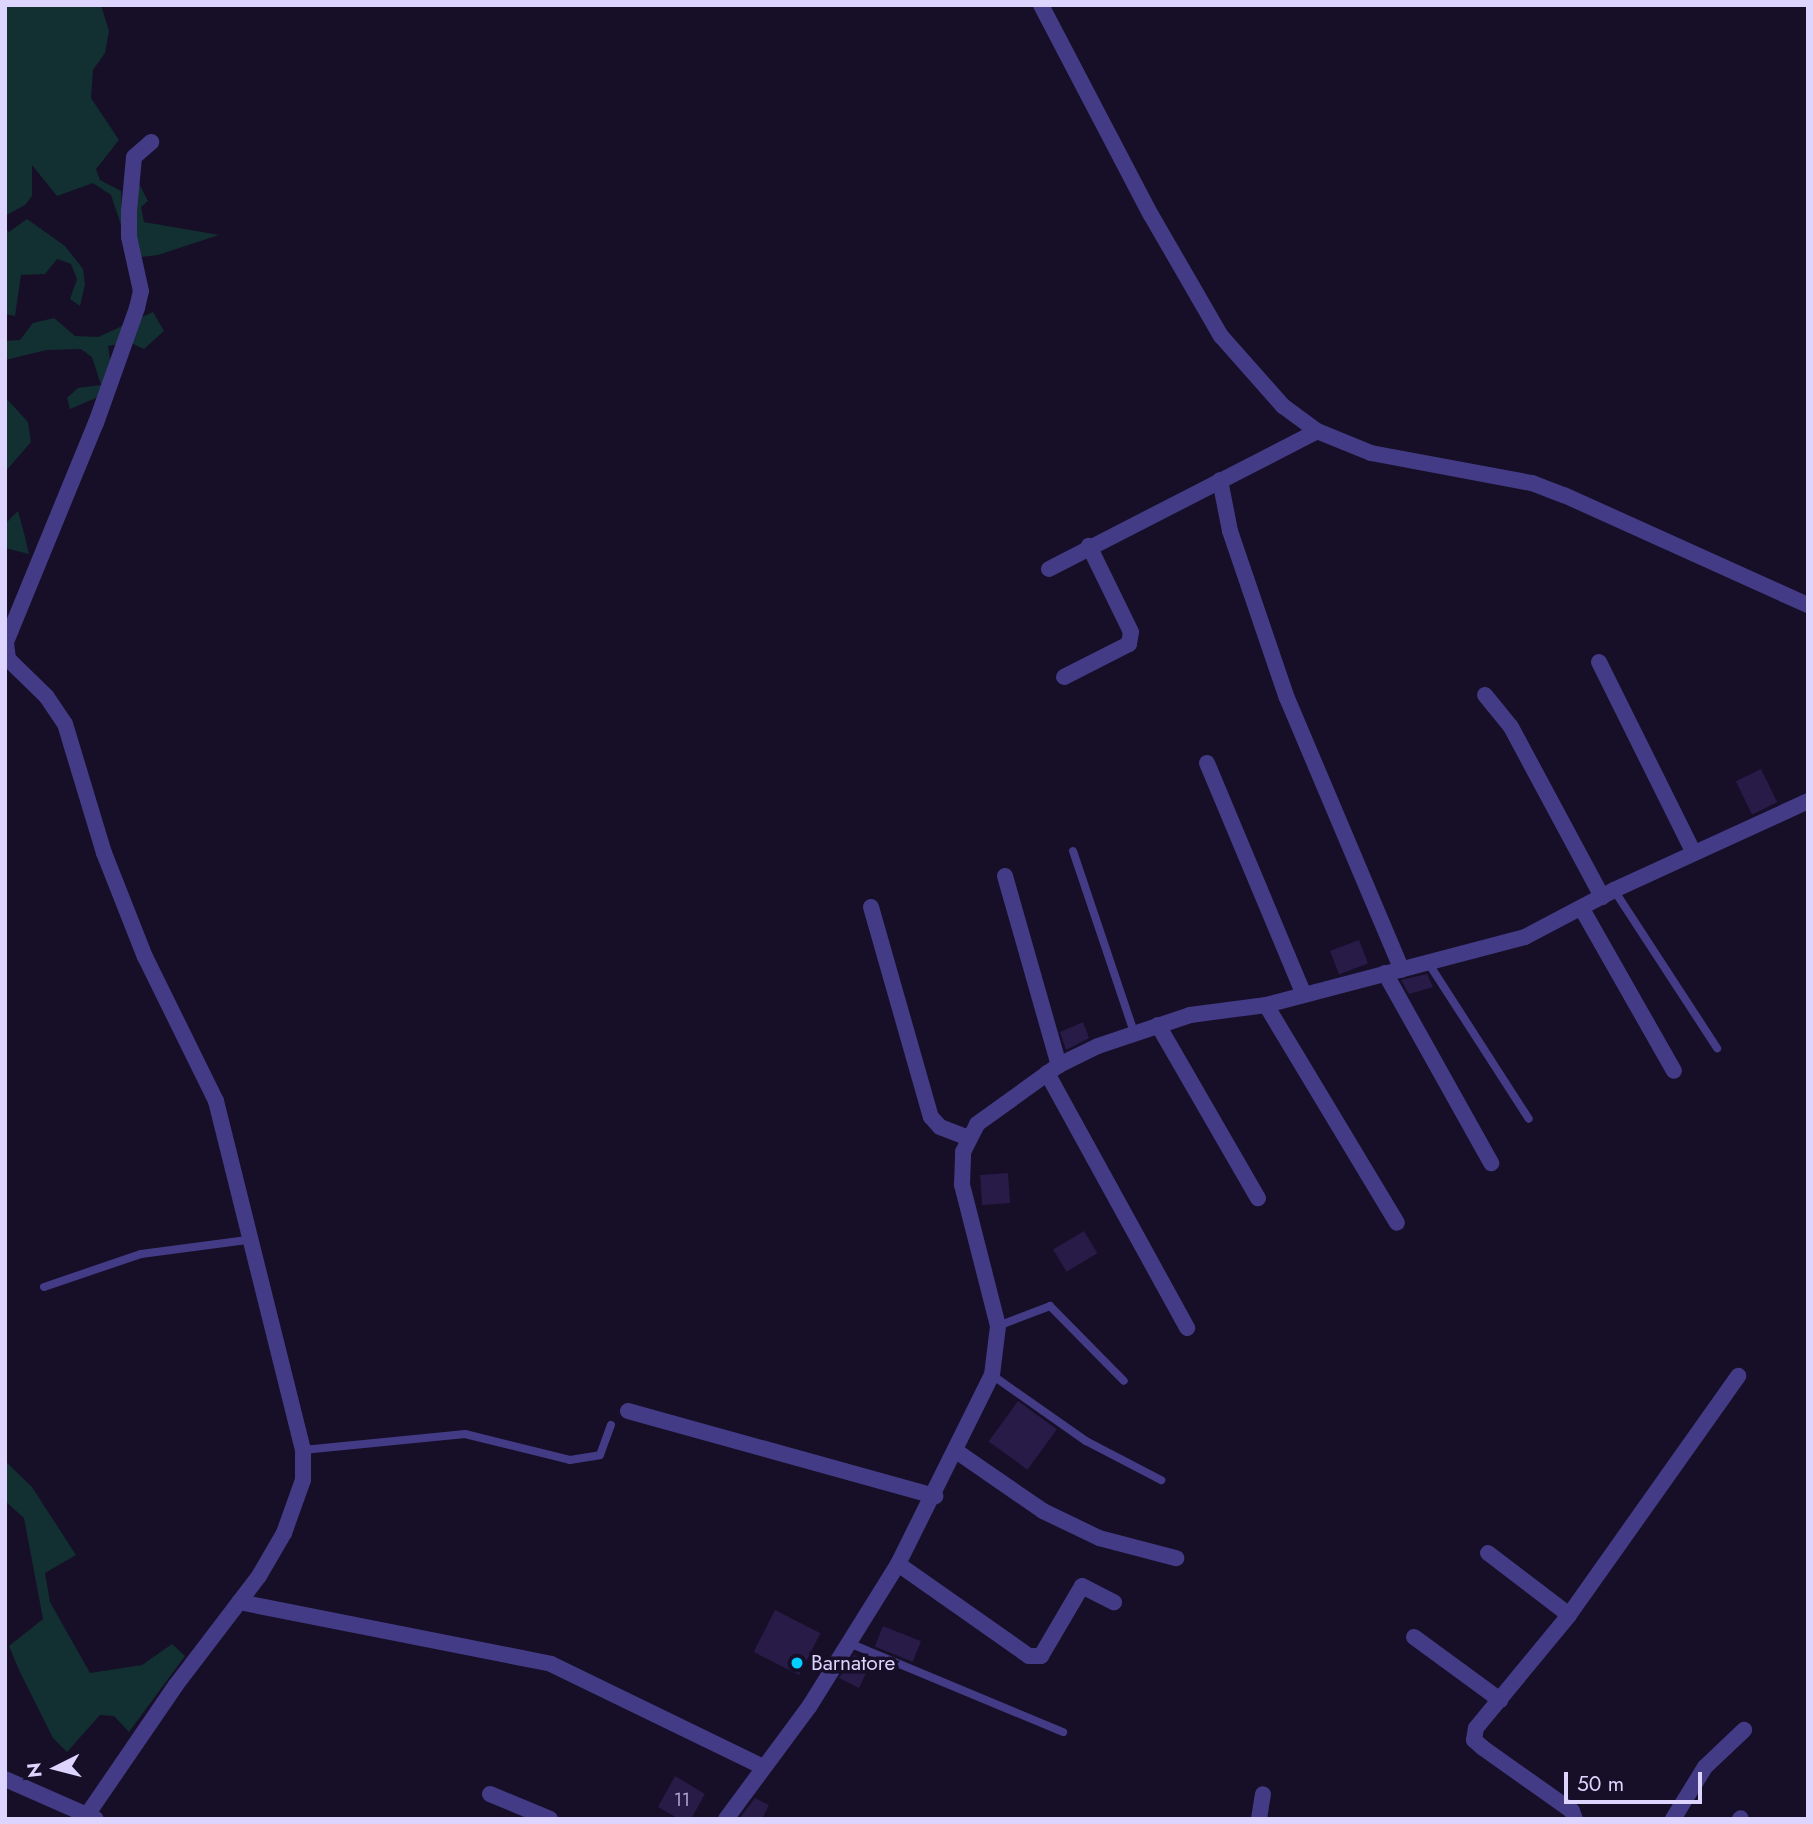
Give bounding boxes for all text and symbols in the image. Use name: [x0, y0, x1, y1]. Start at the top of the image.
place label: Barnatore: [811, 1650, 895, 1676]
marker: Barnatore: [789, 1655, 805, 1671]
north arrow: [21, 1733, 91, 1803]
scale bar: [1568, 1758, 1706, 1802]
text: N: [20, 1761, 49, 1779]
text: 50 m: [1577, 1769, 1624, 1799]
house number: 11: [674, 1789, 690, 1811]

